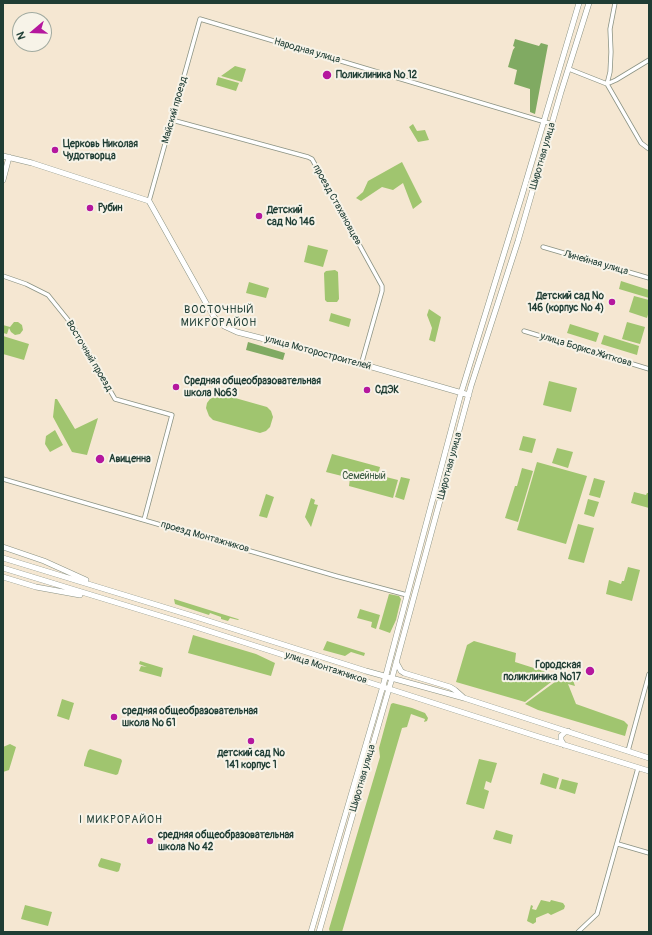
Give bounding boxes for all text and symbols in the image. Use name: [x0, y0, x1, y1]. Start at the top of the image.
north arrow: [12, 12, 52, 52]
text: N: [14, 30, 28, 41]
street label: Народная улица: [272, 36, 342, 66]
marker: Поликлиника № 12: [321, 69, 333, 81]
place label: Поликлиника № 12: [336, 69, 417, 81]
street label: Майский проезд: [160, 75, 190, 145]
street label: Широтная улица: [528, 121, 558, 191]
place label: Церковь Николая Чудотворца: [63, 138, 138, 162]
marker: Церковь Николая Чудотворца: [50, 145, 60, 155]
street label: проезд Стахановцев: [310, 163, 364, 247]
place label: Рубин: [98, 202, 122, 214]
marker: Рубин: [85, 203, 95, 213]
place label: Детский сад № 146: [267, 204, 315, 228]
marker: Детский сад № 146: [254, 211, 264, 221]
street label: Линейная улица: [562, 248, 630, 278]
place label: Детский сад № 146 (корпус № 4): [528, 290, 604, 314]
marker: Детский сад № 146 (корпус № 4): [607, 297, 617, 307]
district label: ВОСТОЧНЫЙ МИКРОРАЙОН: [181, 303, 257, 329]
street label: Восточный проезд: [63, 318, 115, 394]
street label: улица Бориса Житкова: [539, 330, 633, 370]
street label: улица Моторостроителей: [264, 333, 372, 373]
place label: Средняя общеобразовательная школа №63: [184, 375, 321, 398]
marker: Средняя общеобразовательная школа №63: [171, 382, 181, 392]
place label: СДЭК: [375, 384, 399, 396]
marker: СДЭК: [362, 385, 372, 395]
street label: Широтная улица: [435, 431, 465, 501]
marker: Авиценна: [94, 453, 106, 465]
place label: Авиценна: [109, 453, 151, 465]
park label: Семейный: [342, 470, 386, 482]
street label: проезд Монтажников: [159, 519, 251, 555]
street label: улица Монтажников: [283, 649, 369, 687]
place label: Городская поликлиника №17: [503, 659, 581, 682]
marker: Городская поликлиника №17: [584, 665, 596, 677]
place label: средняя общеобразовательная школа № 61: [122, 705, 258, 728]
marker: средняя общеобразовательная школа № 61: [109, 712, 119, 722]
marker: детский сад № 141 корпус 1: [246, 736, 256, 746]
street label: Широтная улица: [348, 743, 378, 813]
place label: детский сад № 141 корпус 1: [217, 747, 285, 770]
district label: I МИКРОРАЙОН: [79, 813, 163, 827]
place label: средняя общеобразовательная школа № 42: [158, 829, 294, 852]
marker: средняя общеобразовательная школа № 42: [145, 836, 155, 846]

